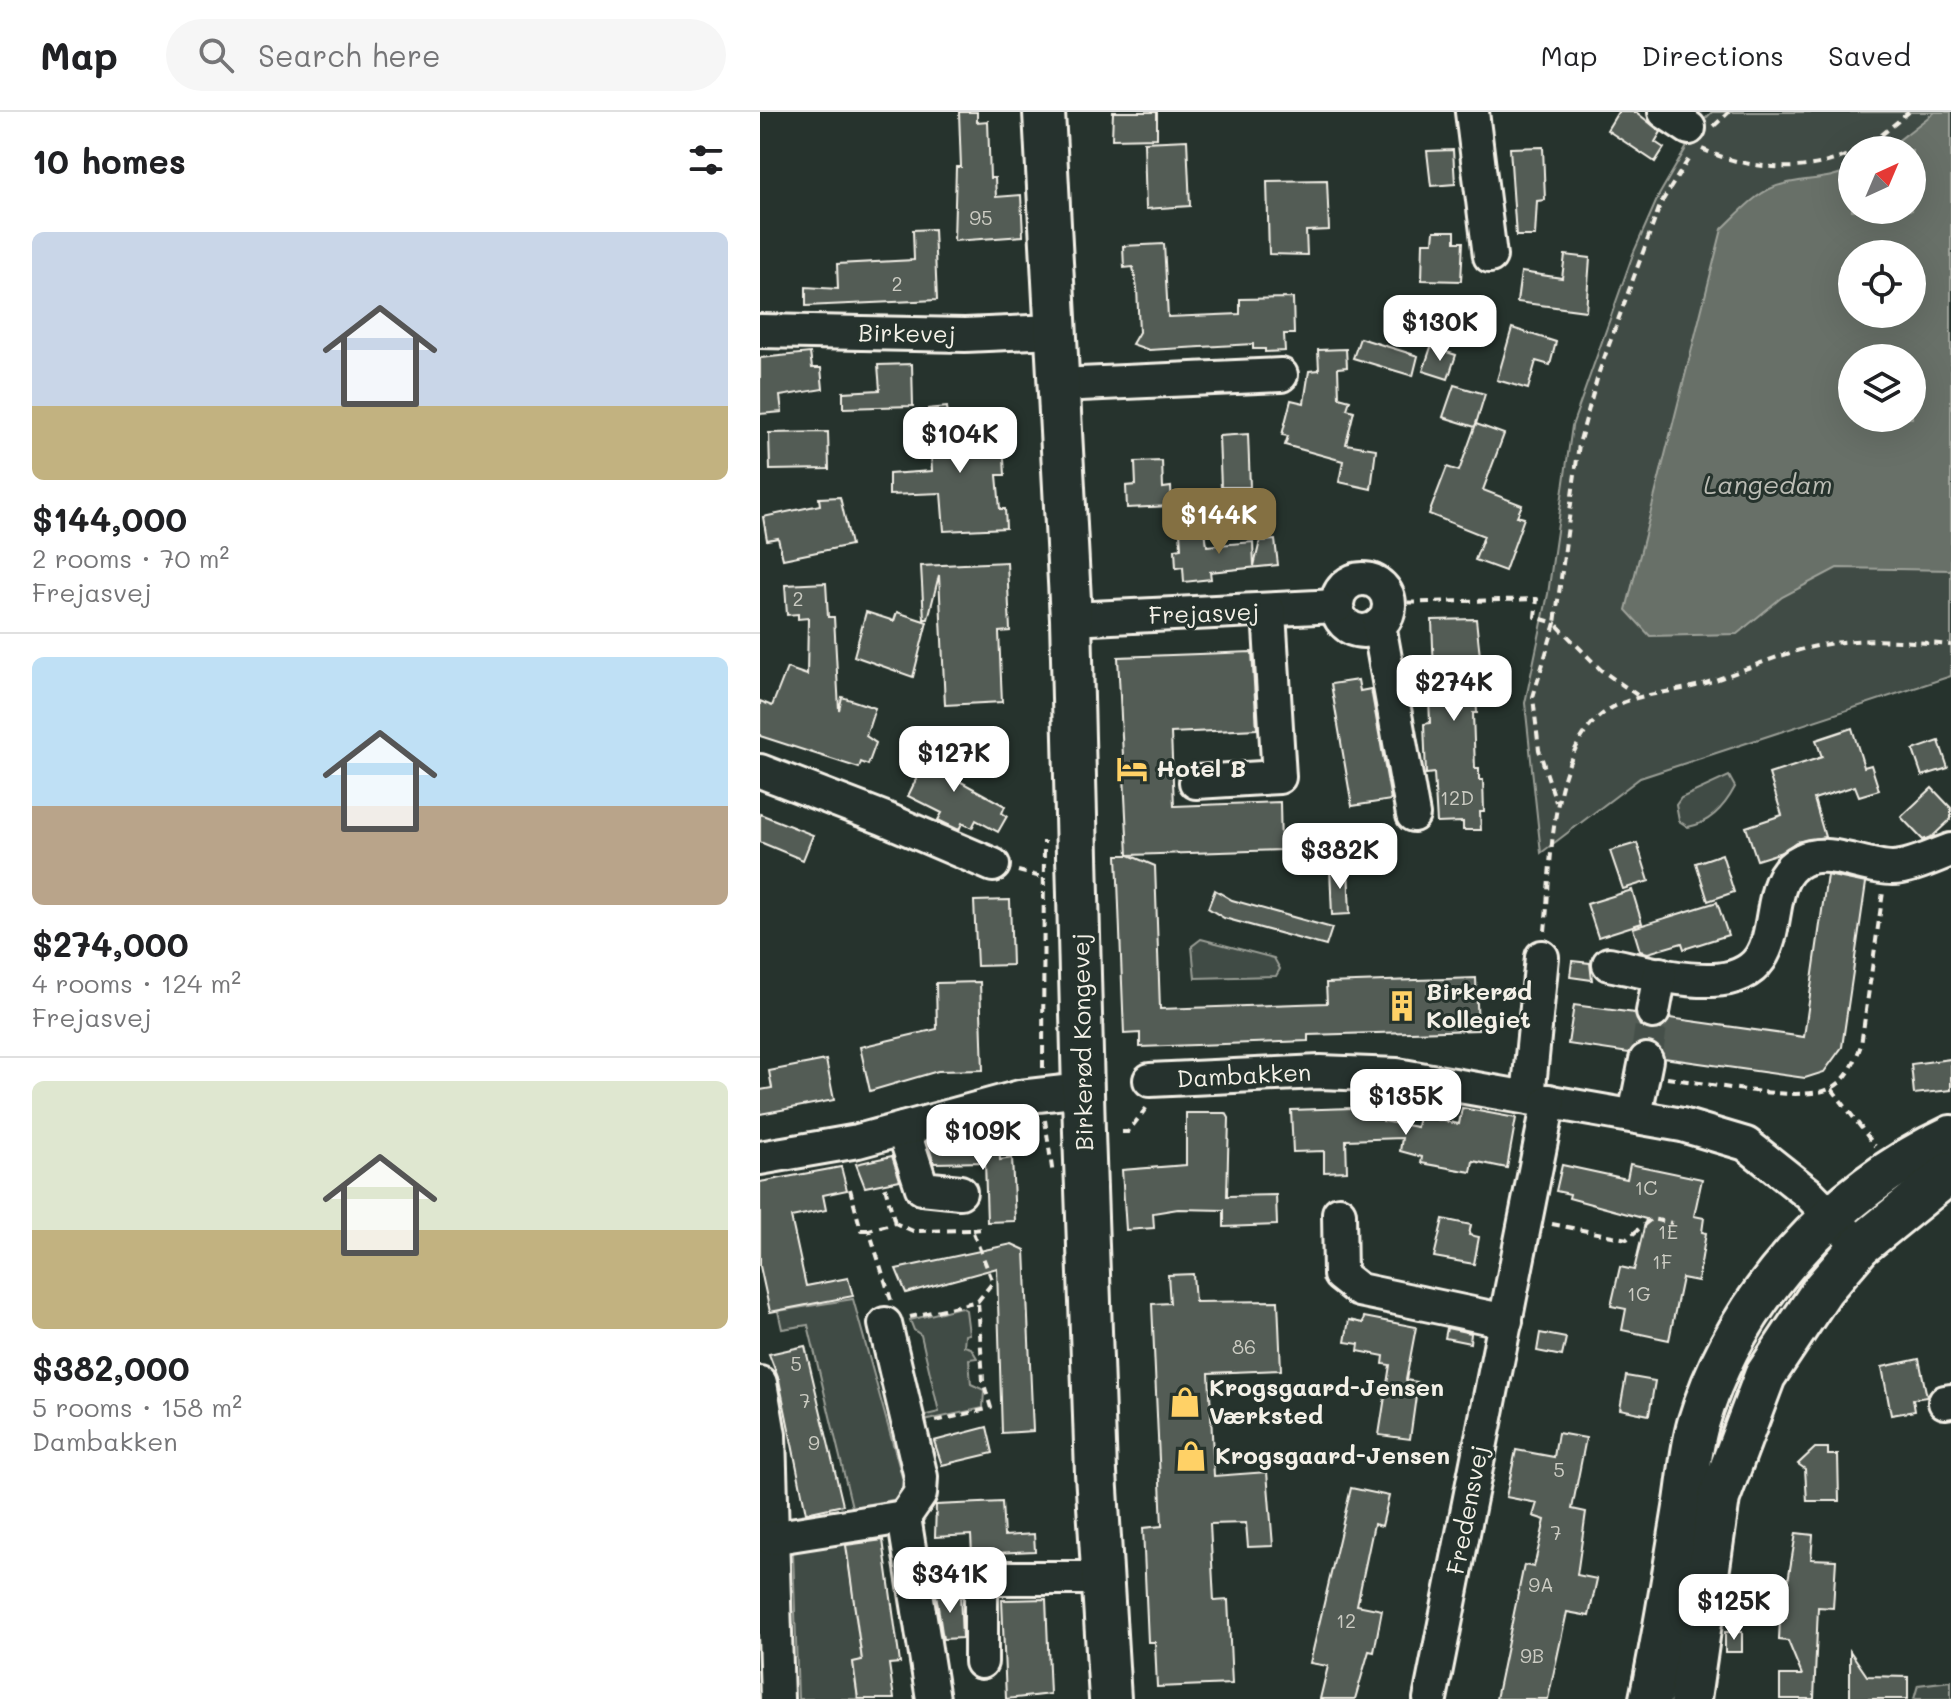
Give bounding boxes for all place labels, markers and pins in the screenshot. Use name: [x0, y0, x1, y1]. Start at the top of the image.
pin: $130K: [1384, 295, 1496, 363]
pin: $104K: [904, 407, 1016, 475]
pin: $144K: [1163, 488, 1275, 556]
pin: $274K: [1398, 655, 1510, 723]
pin: $127K: [898, 726, 1010, 794]
hotel icon: Hotel B: [1115, 752, 1149, 786]
place label: Hotel B: [1156, 752, 1246, 783]
pin: $382K: [1284, 823, 1396, 891]
place label: Birkerød Kollegiet: [1426, 975, 1532, 1034]
building icon: Birkerød Kollegiet: [1385, 989, 1419, 1023]
pin: $135K: [1350, 1069, 1462, 1137]
pin: $109K: [927, 1104, 1039, 1172]
place label: Krogsgaard-Jensen Værksted: [1209, 1371, 1444, 1430]
shop icon: Krogsgaard-Jensen Værksted: [1168, 1385, 1202, 1419]
shop icon: Krogsgaard-Jensen: [1174, 1439, 1208, 1473]
place label: Krogsgaard-Jensen: [1215, 1439, 1450, 1470]
pin: $341K: [894, 1547, 1006, 1615]
pin: $125K: [1678, 1574, 1790, 1642]

